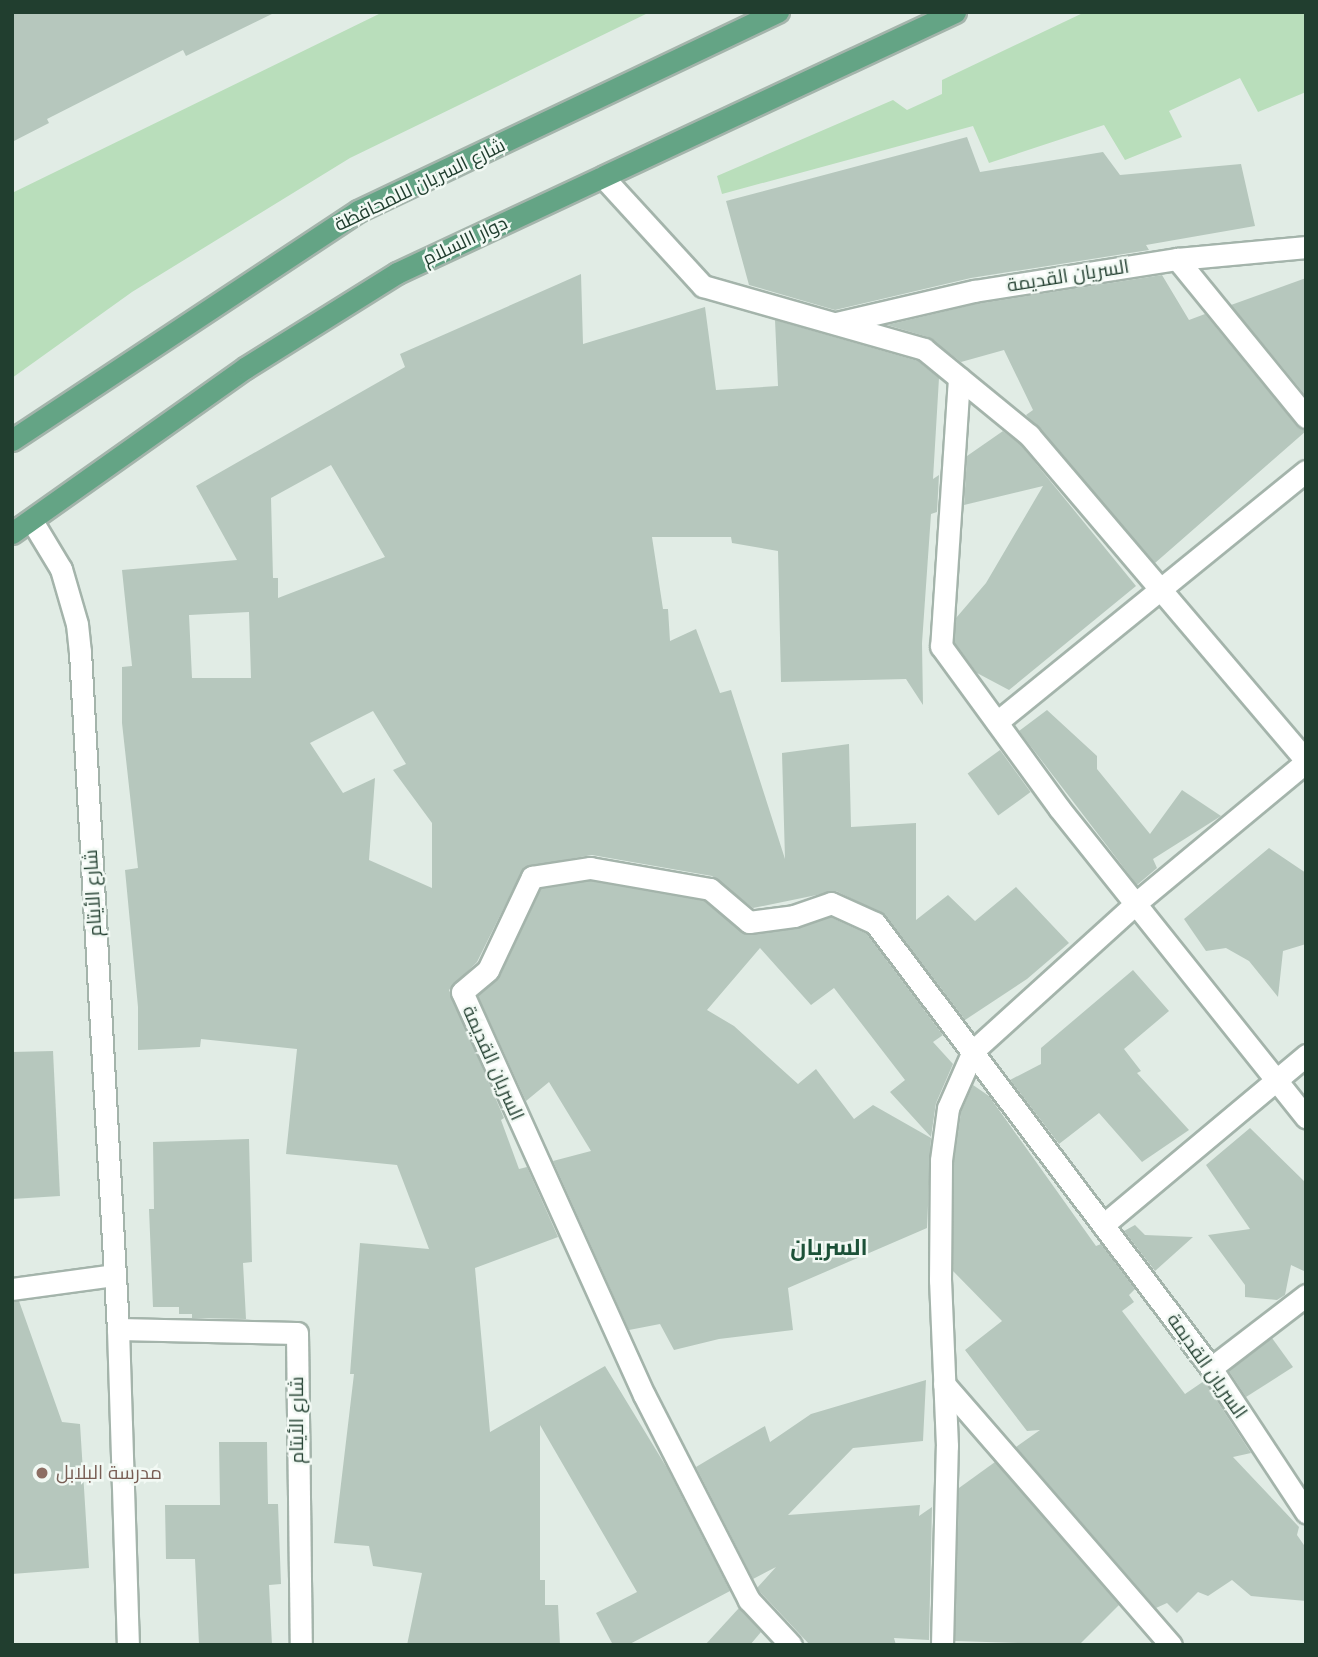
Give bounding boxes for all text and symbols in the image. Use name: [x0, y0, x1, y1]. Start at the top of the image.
street label: شارع السريان لللمحافظة: [331, 134, 509, 236]
street label: دوار االسلام: [419, 211, 511, 271]
street label: السريان القديمة: [1005, 255, 1131, 297]
street label: شارع الأيتام: [79, 849, 107, 937]
street label: السريان القديمة: [457, 1002, 529, 1124]
district label: السريان: [790, 1232, 868, 1260]
street label: السريان القديمة: [1162, 1309, 1252, 1423]
street label: شارع الأيتام: [286, 1376, 308, 1464]
place label: مدرسة البلابل: [56, 1462, 162, 1484]
marker: مدرسة البلابل: [34, 1465, 50, 1481]

